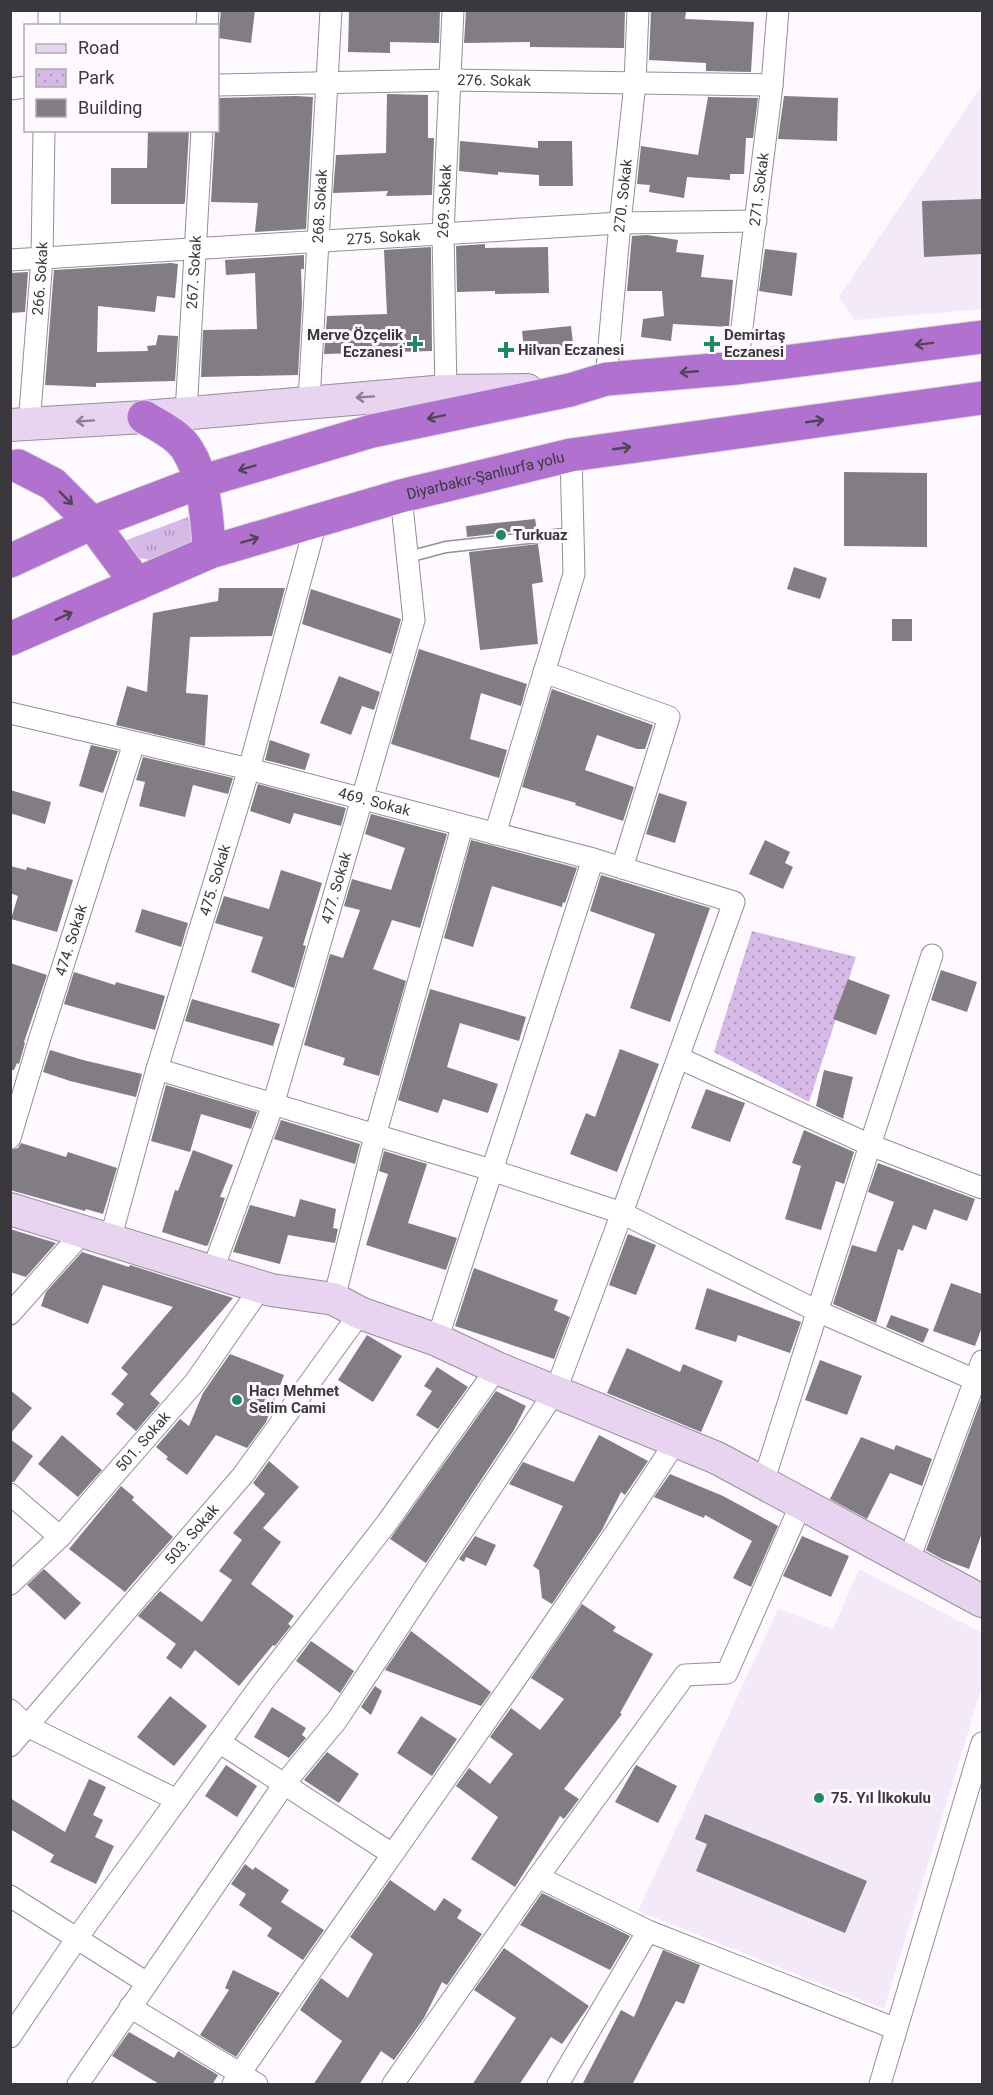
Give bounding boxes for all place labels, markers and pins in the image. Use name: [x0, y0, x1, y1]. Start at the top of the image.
place label: Merve Özçelik Eczanesi: [307, 326, 404, 361]
place label: Demirtaş Eczanesi: [724, 326, 786, 361]
marker: Merve Özçelik Eczanesi: [408, 337, 422, 351]
marker: Demirtaş Eczanesi: [705, 337, 719, 351]
place label: Hilvan Eczanesi: [518, 341, 624, 359]
marker: Hilvan Eczanesi: [499, 343, 513, 357]
place label: Turkuaz: [513, 526, 568, 544]
marker: Turkuaz: [494, 528, 508, 542]
place label: Hacı Mehmet Selim Cami: [249, 1382, 339, 1417]
marker: Hacı Mehmet Selim Cami: [230, 1393, 244, 1407]
place label: 75. Yıl İlkokulu: [831, 1789, 931, 1807]
marker: 75. Yıl İlkokulu: [812, 1791, 826, 1805]

